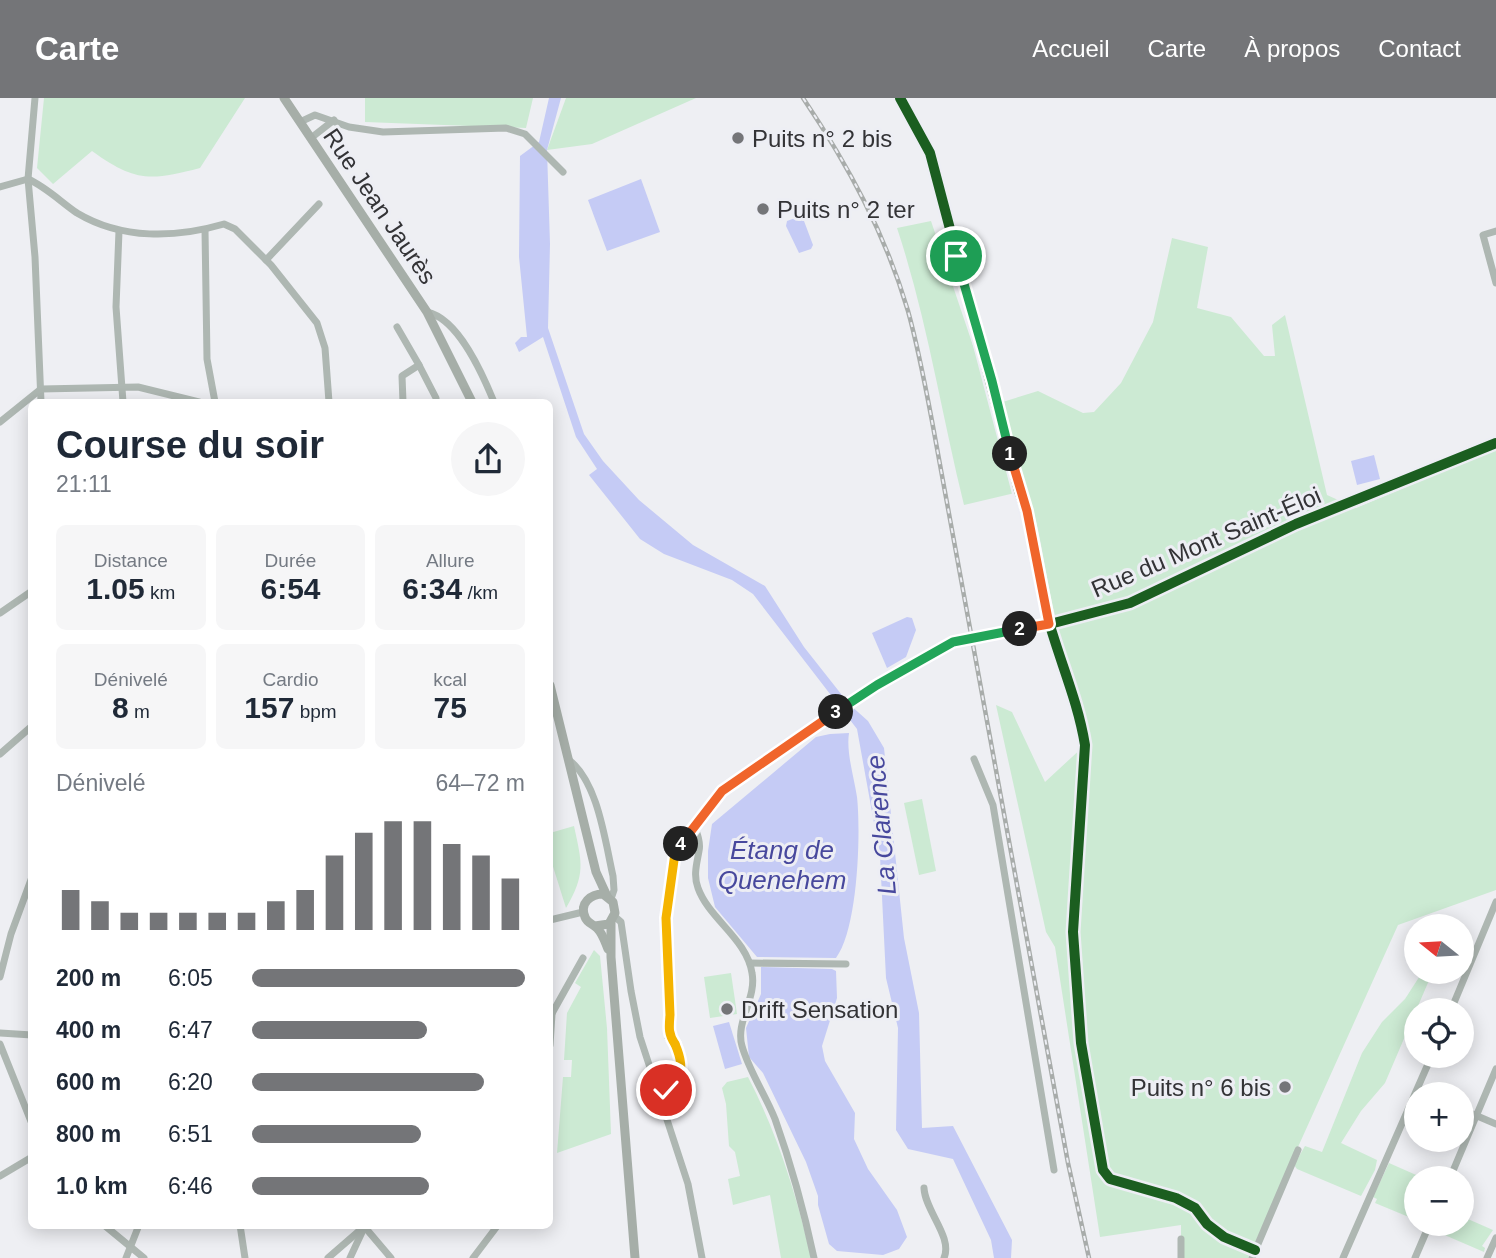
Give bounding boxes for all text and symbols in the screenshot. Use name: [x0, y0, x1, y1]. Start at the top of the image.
text: Carte: [35, 30, 119, 67]
text: Accueil: [1032, 35, 1110, 62]
text: Carte: [1148, 35, 1206, 62]
text: À propos: [1244, 35, 1340, 62]
text: Contact: [1378, 35, 1461, 62]
street label: Rue Jean Jaurès: [318, 123, 442, 289]
place label: Puits n° 2 bis: [752, 125, 892, 152]
marker: Puits n° 2 bis: [730, 130, 746, 146]
place label: Puits n° 2 ter: [777, 196, 915, 223]
marker: Puits n° 2 ter: [755, 201, 771, 217]
pin: [926, 226, 986, 286]
icon: arrive: [937, 237, 975, 275]
button: share: [451, 422, 525, 496]
text: Course du soir: [56, 424, 324, 466]
pin: 1: [992, 436, 1028, 472]
text: 1: [1004, 443, 1015, 464]
text: 21:11: [56, 471, 112, 497]
street label: Rue du Mont Saint-Éloi: [1087, 481, 1325, 603]
text: Distance: [94, 550, 168, 571]
text: Durée: [265, 550, 316, 571]
text: Allure: [426, 550, 474, 571]
text: 1.05: [86, 572, 145, 605]
text: 6:54: [260, 572, 321, 605]
text: 6:34: [402, 572, 462, 605]
text: km: [145, 582, 175, 603]
text: /km: [462, 582, 498, 603]
pin: 2: [1002, 612, 1038, 646]
text: 2: [1014, 618, 1025, 639]
text: Dénivelé: [94, 669, 168, 690]
text: Cardio: [263, 669, 318, 690]
text: kcal: [433, 669, 467, 690]
text: 8: [112, 691, 129, 724]
text: 157: [244, 691, 294, 724]
text: 75: [433, 691, 467, 724]
pin: 3: [818, 694, 854, 730]
text: m: [129, 701, 150, 722]
text: bpm: [294, 701, 337, 722]
text: 3: [830, 701, 841, 722]
water label: La Clarence: [860, 754, 902, 896]
text: Dénivelé: [56, 770, 146, 796]
text: 64–72 m: [435, 770, 525, 796]
pin: 4: [664, 826, 698, 862]
text: 4: [675, 833, 686, 854]
water label: Étang de Quenehem: [718, 835, 846, 895]
north arrow: [1404, 914, 1474, 984]
map controls: [1404, 914, 1474, 1236]
text: 200 m: [56, 965, 121, 991]
text: 6:05: [168, 965, 213, 991]
place label: Drift Sensation: [741, 996, 898, 1023]
button: locate: [1404, 998, 1474, 1068]
marker: Drift Sensation: [719, 1001, 735, 1017]
text: 400 m: [56, 1017, 121, 1043]
text: 6:47: [168, 1017, 213, 1043]
pin: [636, 1060, 696, 1120]
text: 600 m: [56, 1069, 121, 1095]
text: 6:20: [168, 1069, 213, 1095]
icon: check: [647, 1071, 685, 1109]
place label: Puits n° 6 bis: [1131, 1074, 1271, 1101]
marker: Puits n° 6 bis: [1277, 1079, 1293, 1095]
button: +: [1404, 1082, 1474, 1152]
text: 800 m: [56, 1121, 121, 1147]
text: 6:51: [168, 1121, 213, 1147]
button: −: [1404, 1166, 1474, 1236]
text: 1.0 km: [56, 1173, 128, 1199]
text: 6:46: [168, 1173, 213, 1199]

